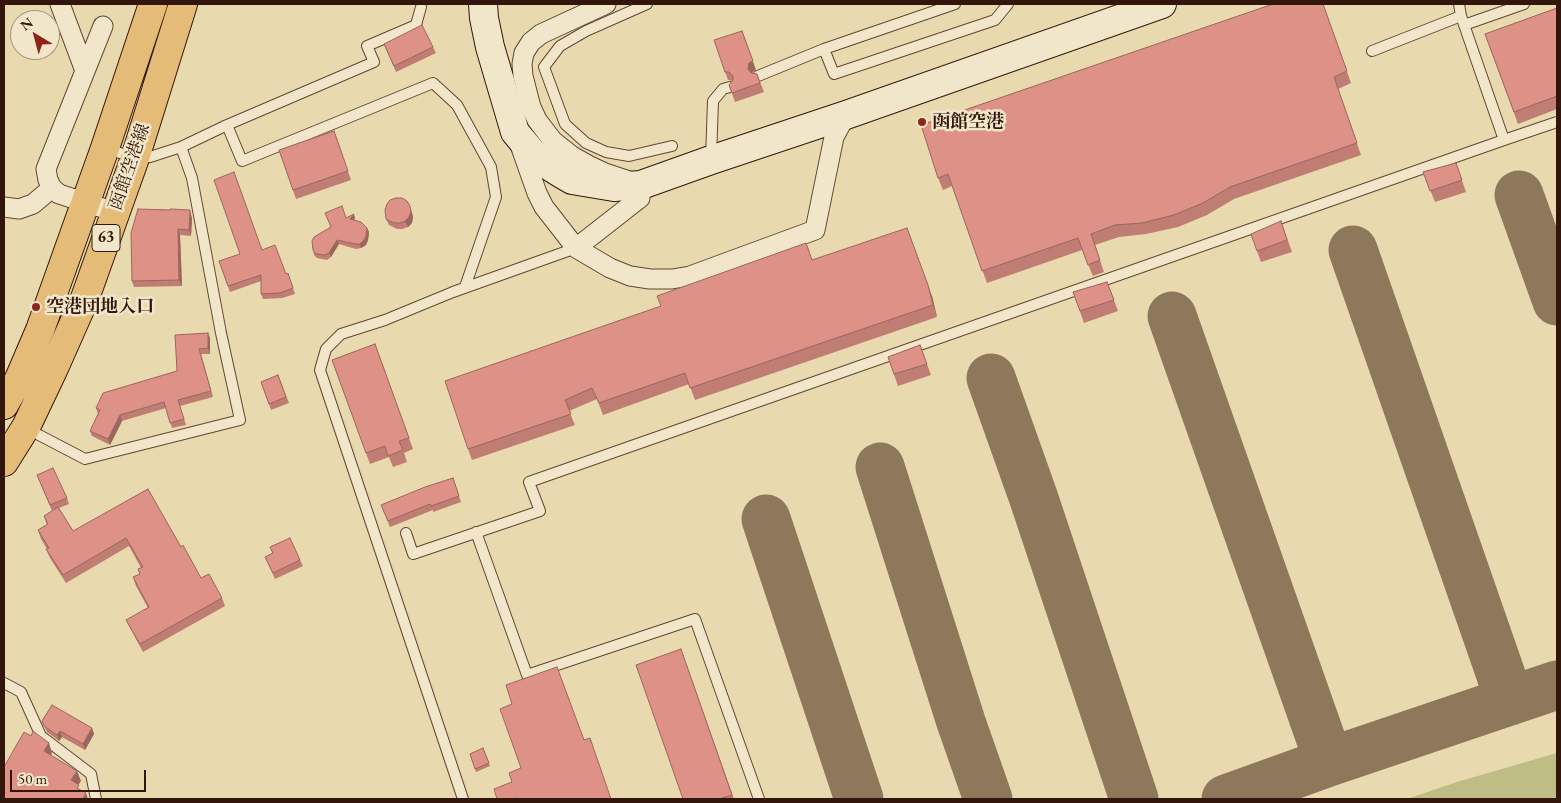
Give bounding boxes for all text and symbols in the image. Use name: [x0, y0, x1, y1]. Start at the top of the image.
north arrow: [10, 10, 60, 60]
text: N: [17, 13, 37, 34]
place label: 函館空港: [932, 111, 1004, 133]
marker: 函館空港: [916, 116, 928, 128]
street label: 函館空港線: [105, 121, 155, 213]
road number: 63: [92, 224, 120, 252]
place label: 空港団地入口: [46, 296, 154, 318]
marker: 空港団地入口: [30, 301, 42, 313]
scale bar: [12, 760, 149, 792]
text: 50 m: [18, 769, 47, 788]

